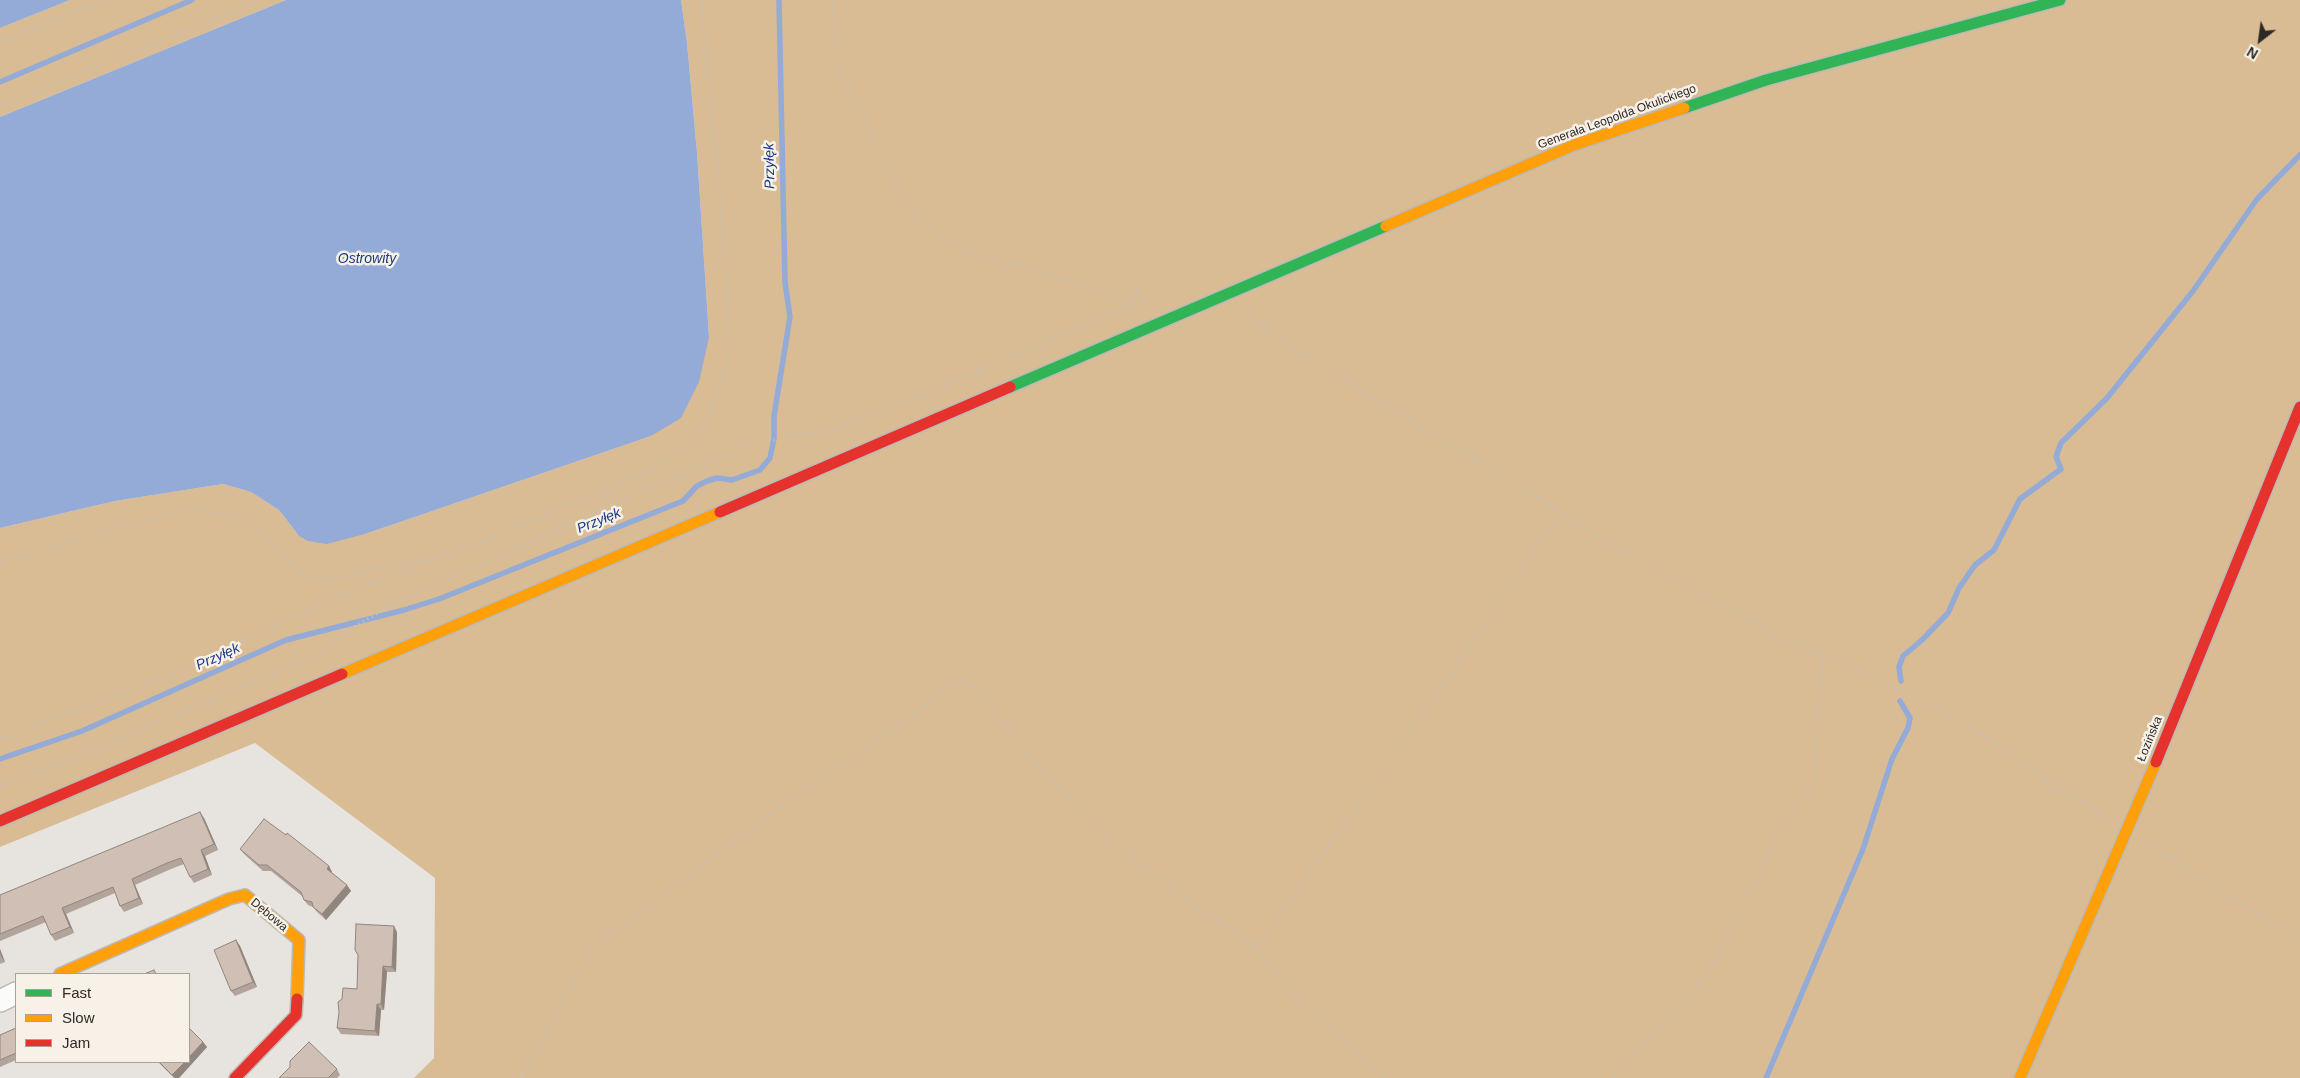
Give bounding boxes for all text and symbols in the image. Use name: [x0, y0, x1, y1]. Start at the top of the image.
north arrow: [2235, 15, 2285, 65]
text: N: [2244, 44, 2261, 62]
street label: Generała Leopolda Okulickiego: [1536, 82, 1698, 152]
water label: Przyłęk: [761, 143, 779, 189]
water label: Ostrowity: [338, 251, 396, 267]
water label: Przyłęk: [575, 505, 623, 537]
water label: Przyłęk: [194, 640, 242, 674]
street label: Łozińska: [2134, 714, 2166, 764]
street label: Dębowa: [248, 895, 290, 935]
legend: [15, 973, 190, 1063]
text: Fast: [62, 984, 91, 1001]
text: Slow: [62, 1009, 95, 1026]
text: Jam: [62, 1034, 90, 1051]

